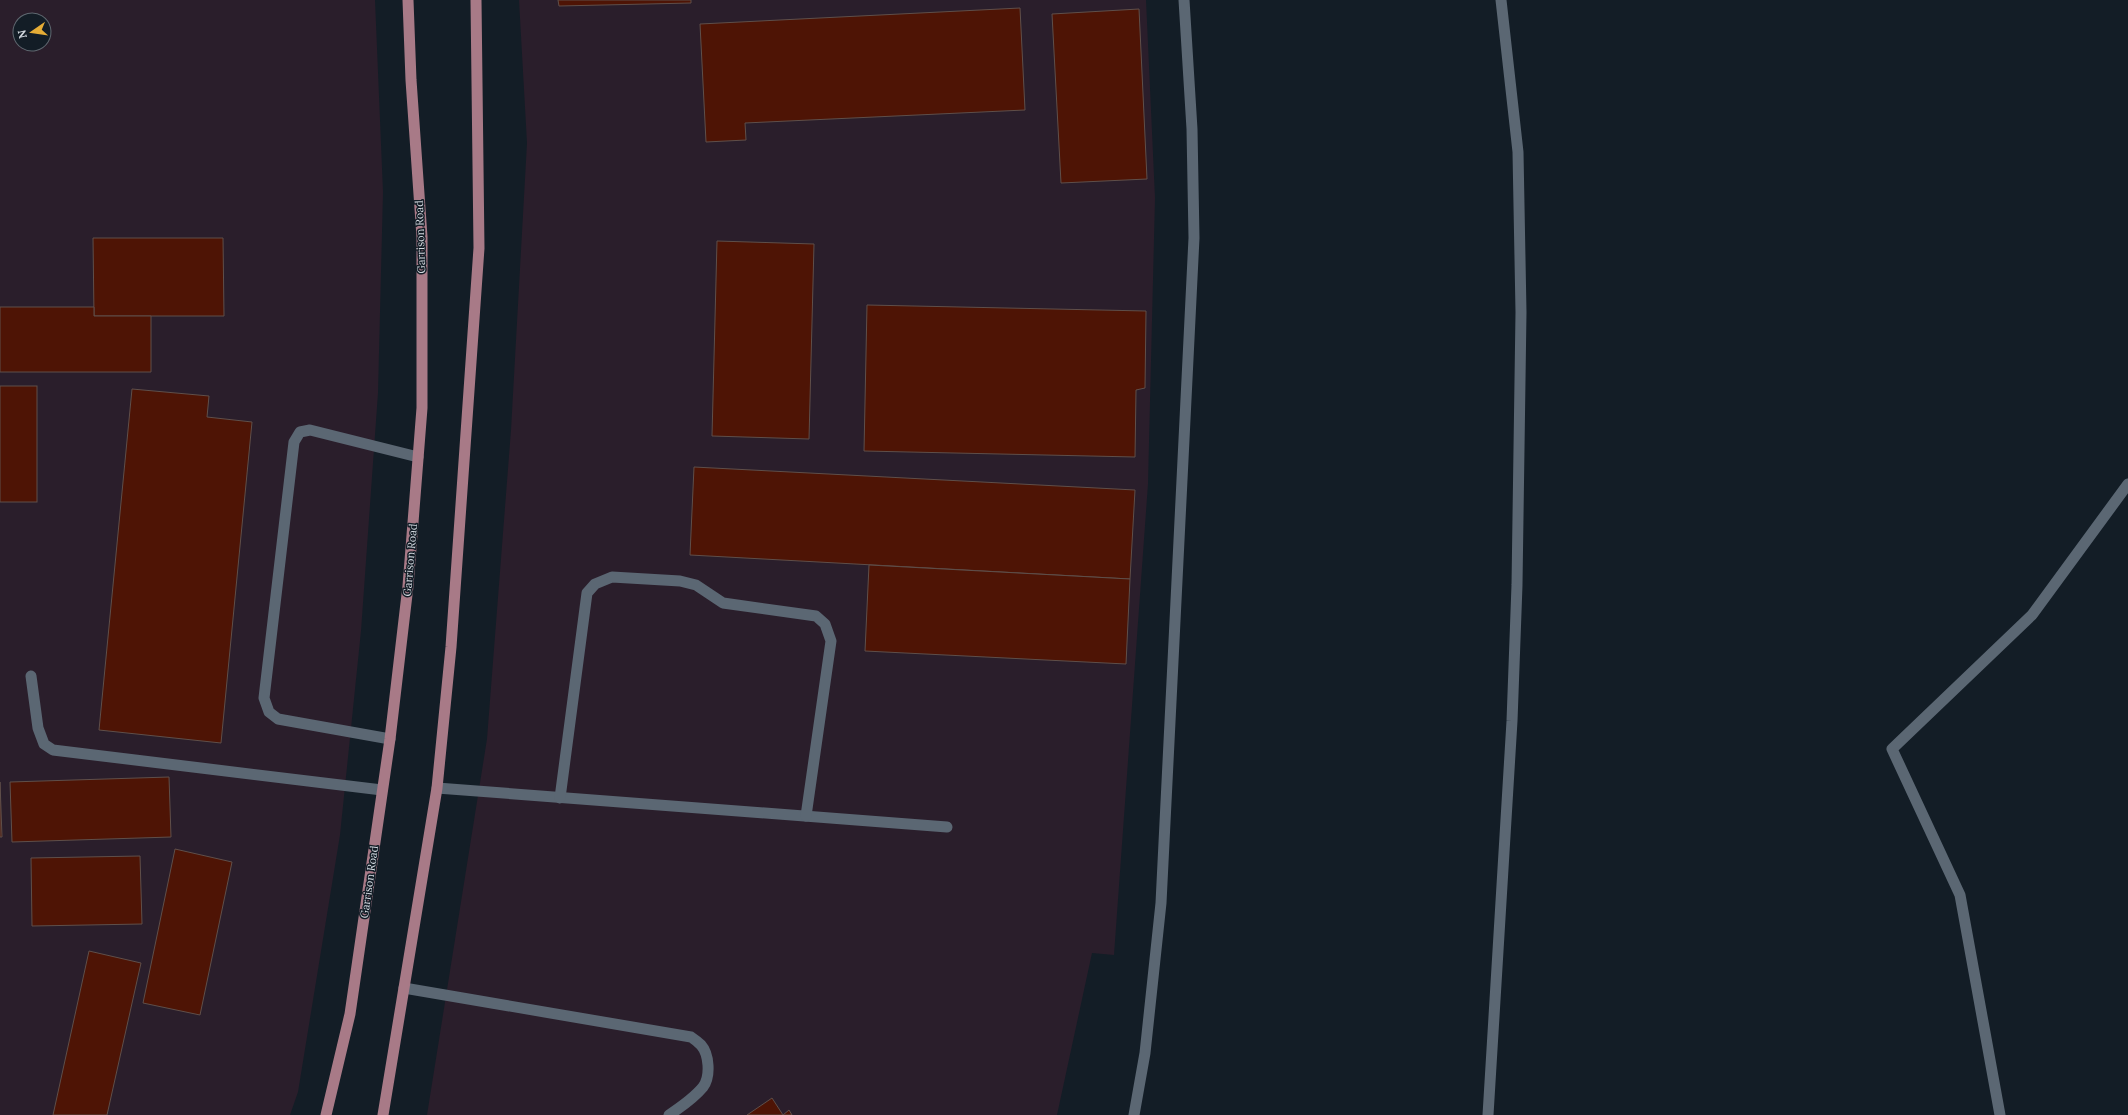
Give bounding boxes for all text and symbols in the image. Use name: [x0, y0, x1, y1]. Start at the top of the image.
north arrow: [12, 12, 52, 52]
text: N: [14, 28, 30, 40]
street label: Garrison Road: [412, 200, 428, 274]
street label: Garrison Road: [400, 522, 420, 597]
street label: Garrison Road: [357, 844, 381, 919]

